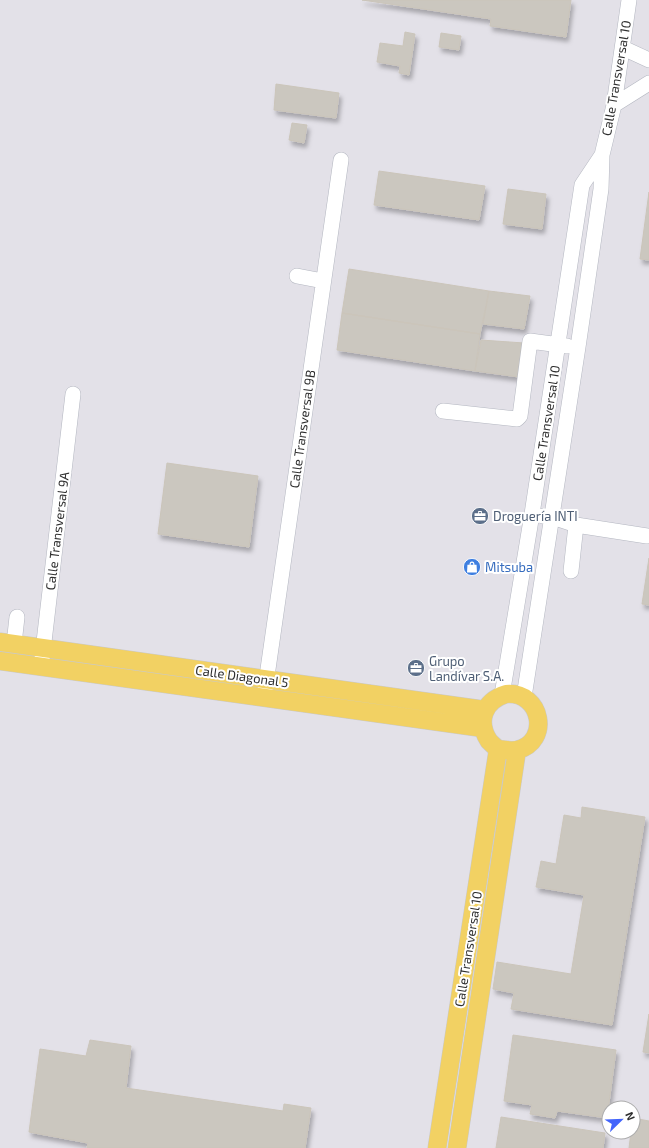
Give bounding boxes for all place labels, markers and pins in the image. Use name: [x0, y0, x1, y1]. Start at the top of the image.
office icon: Droguería INTI: [470, 506, 490, 526]
place label: Droguería INTI: [493, 508, 578, 524]
shop icon: Mitsuba: [462, 557, 482, 577]
place label: Mitsuba: [485, 559, 533, 575]
place label: Grupo Landívar S.A.: [429, 653, 504, 684]
office icon: Grupo Landívar S.A.: [406, 658, 426, 678]

